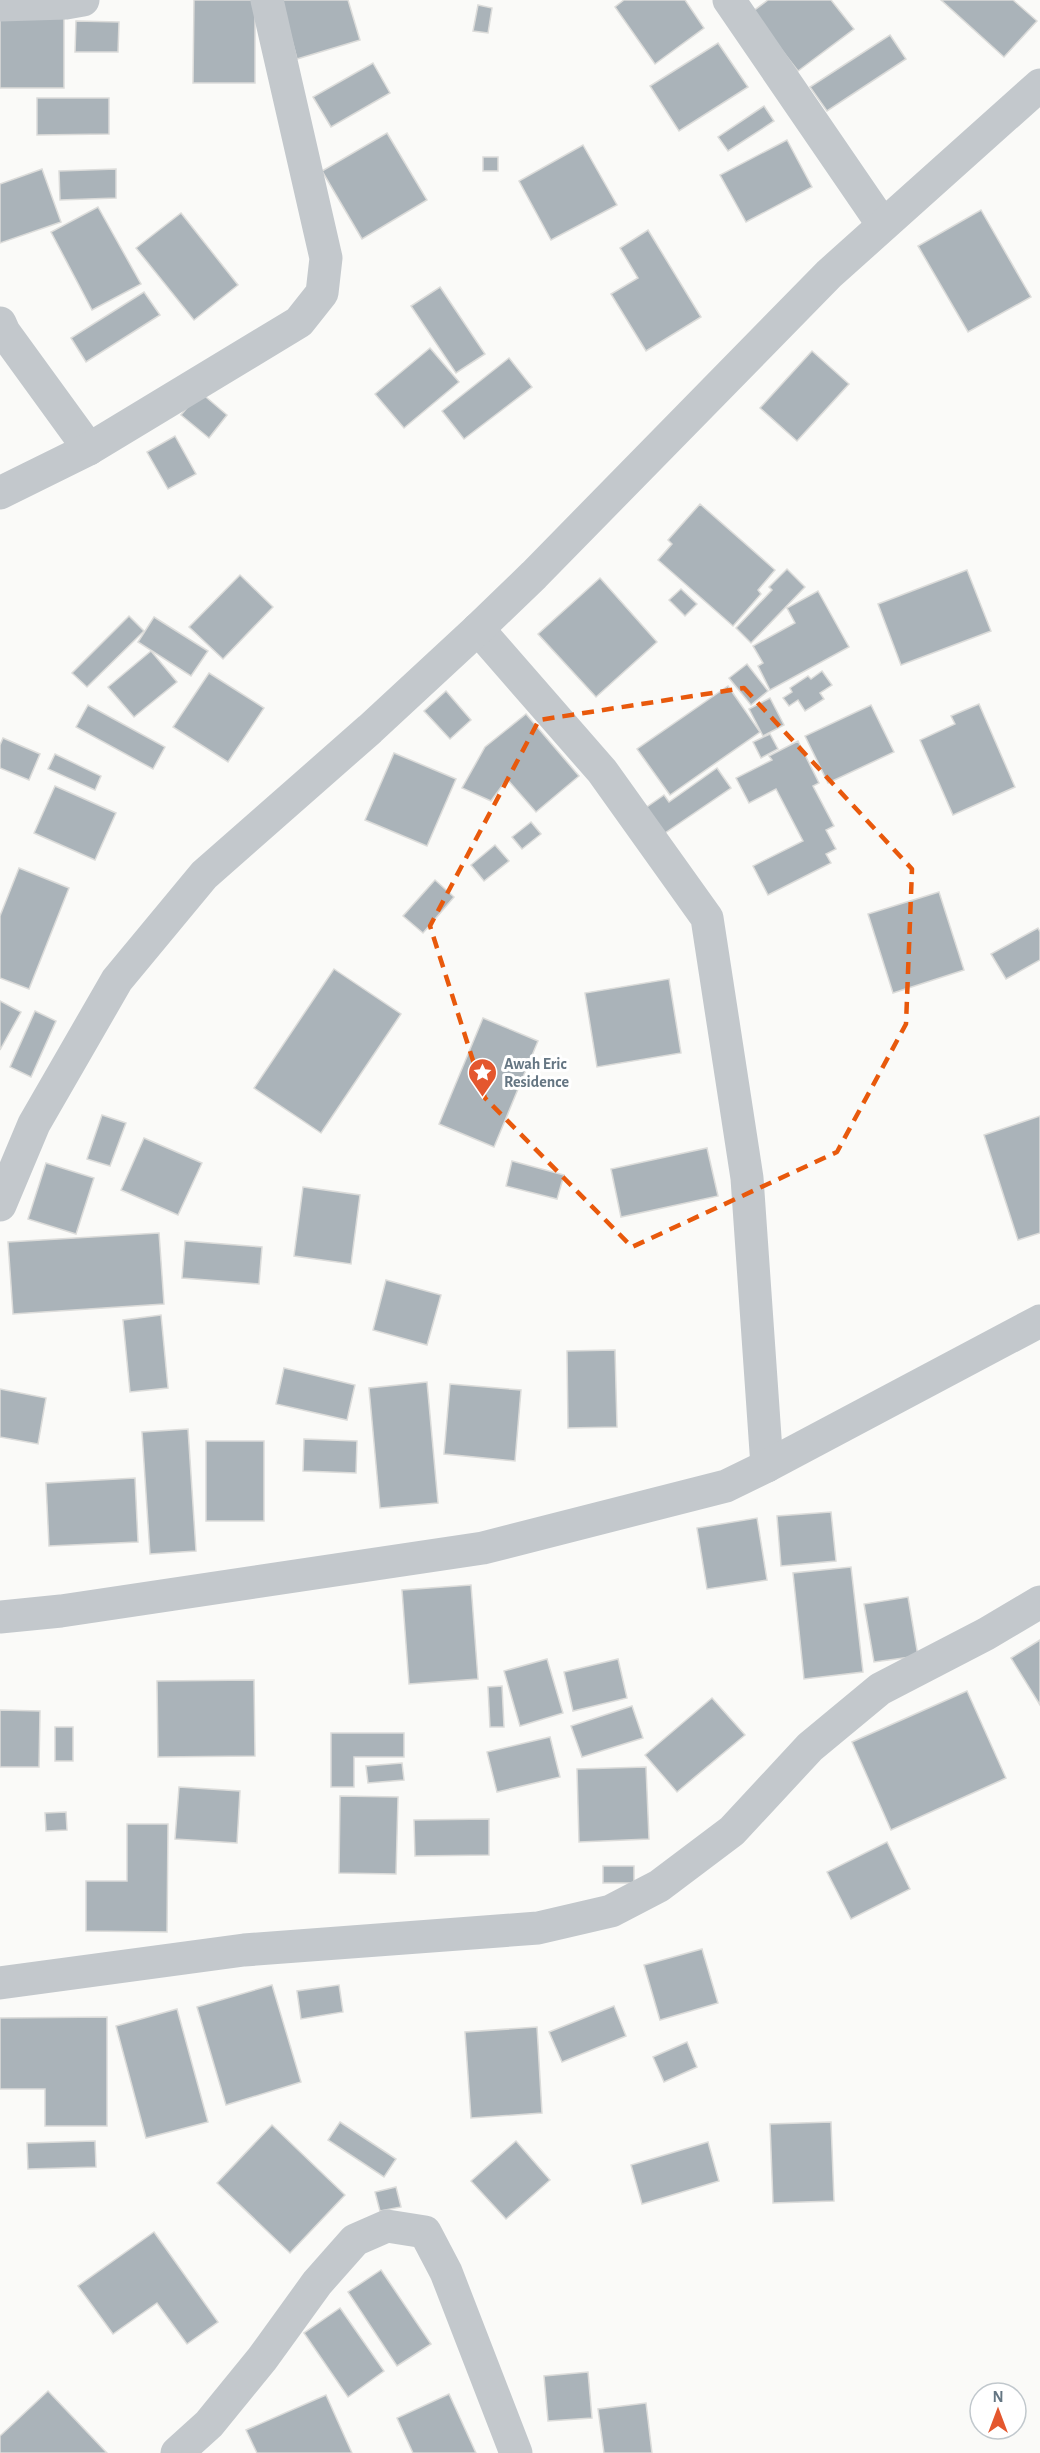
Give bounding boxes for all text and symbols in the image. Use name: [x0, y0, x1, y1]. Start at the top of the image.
place icon: Awah Eric Residence: [467, 1056, 499, 1098]
place label: Awah Eric Residence: [504, 1056, 569, 1090]
north arrow: [968, 2381, 1028, 2441]
text: N: [992, 2389, 1004, 2405]

